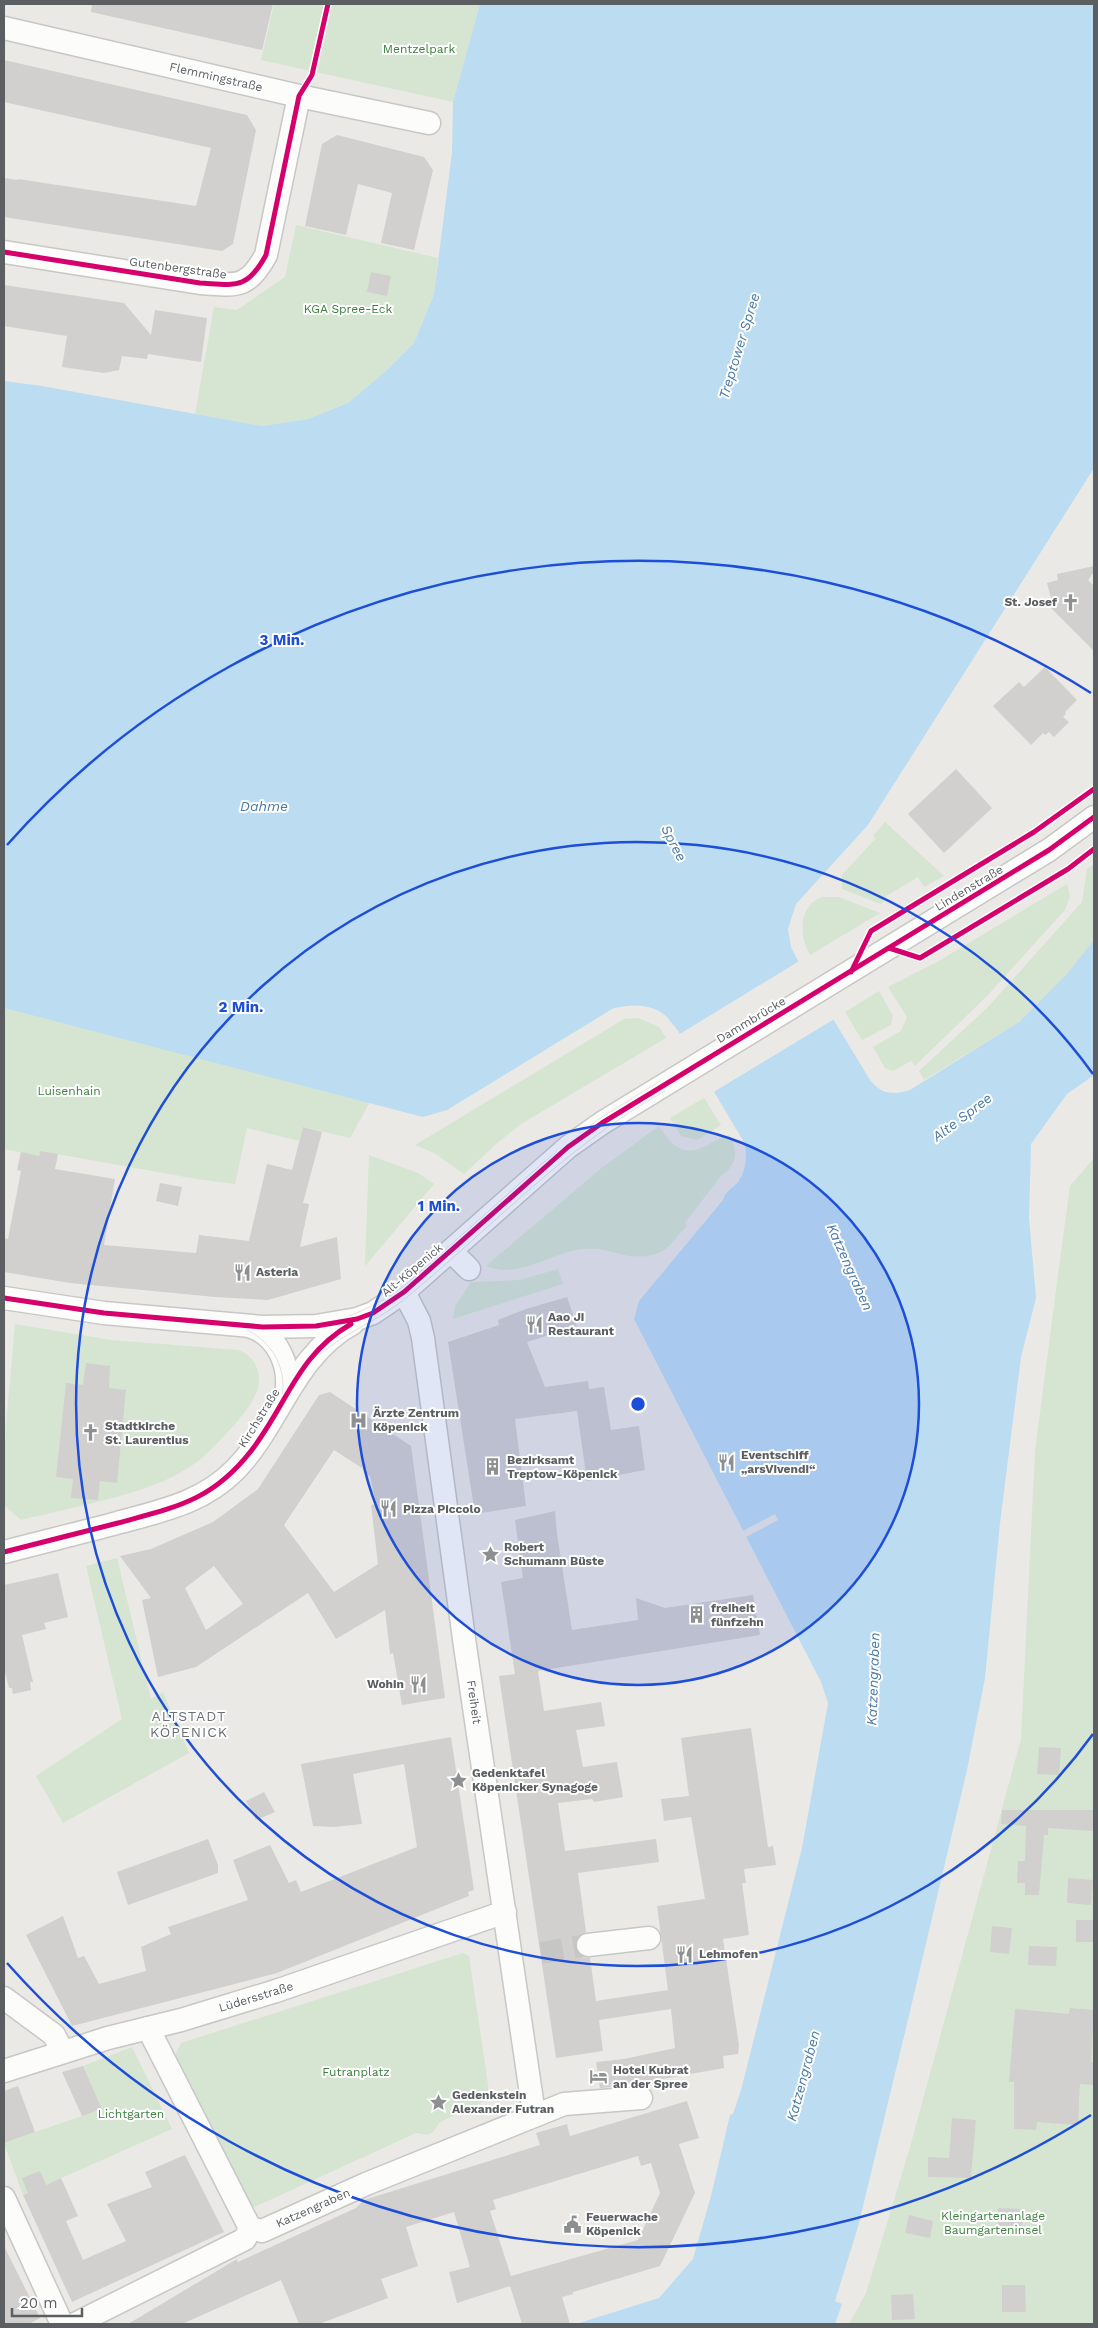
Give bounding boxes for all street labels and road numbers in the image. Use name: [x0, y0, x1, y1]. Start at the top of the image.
street label: Flemmingstraße: [168, 59, 264, 95]
street label: Gutenbergstraße: [128, 254, 228, 282]
street label: Lindenstraße: [932, 862, 1006, 914]
street label: Dammbrücke: [714, 994, 788, 1046]
street label: Alt-Köpenick: [379, 1240, 446, 1300]
street label: Kirchstraße: [235, 1386, 283, 1450]
street label: Freiheit: [464, 1679, 484, 1725]
street label: Lüdersstraße: [217, 1979, 295, 2015]
street label: Katzengraben: [274, 2185, 352, 2231]

